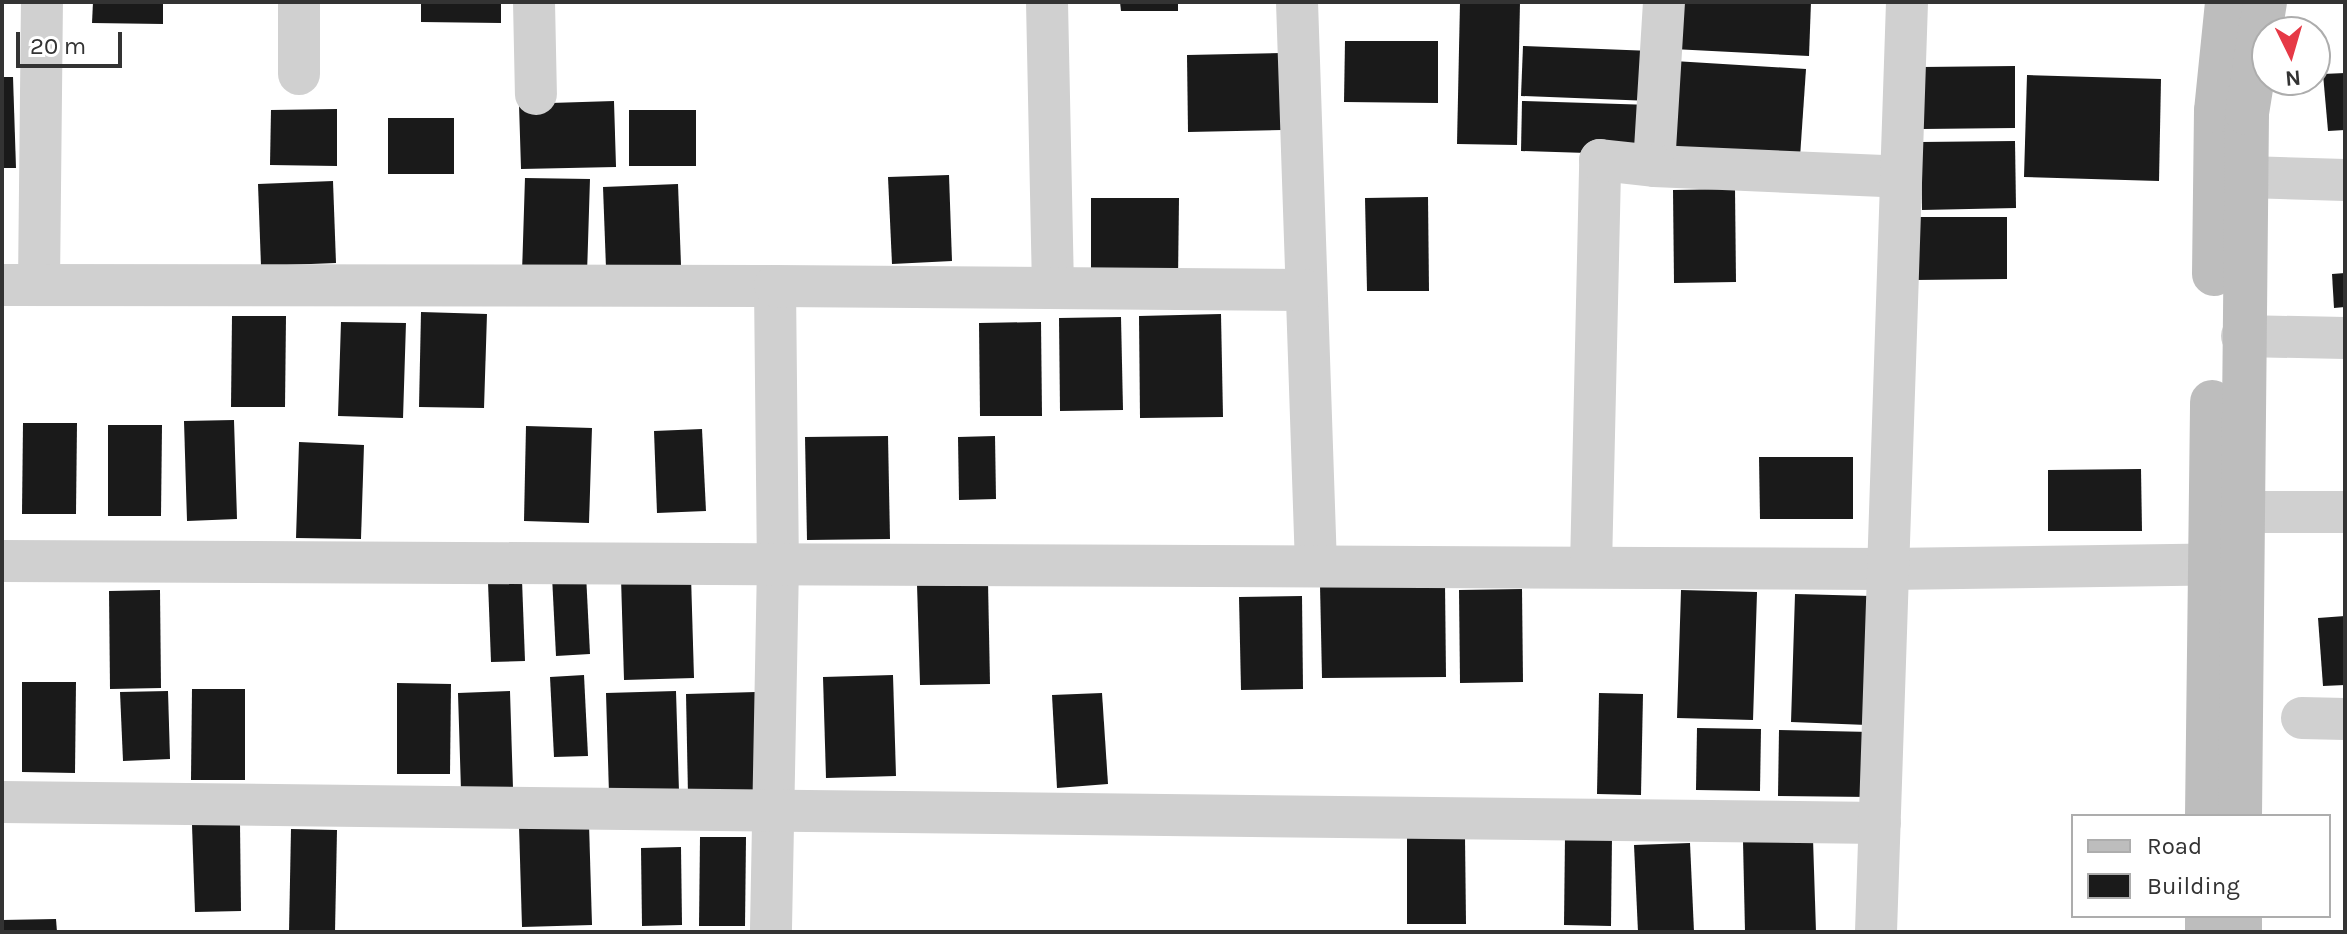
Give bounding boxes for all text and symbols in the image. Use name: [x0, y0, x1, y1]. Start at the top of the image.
scale bar: [20, 16, 126, 66]
north arrow: [2251, 16, 2331, 96]
text: 20 m: [30, 32, 86, 60]
text: N: [2284, 64, 2302, 92]
legend: [2071, 814, 2331, 918]
text: Road: [2147, 832, 2202, 860]
text: Building: [2147, 872, 2240, 900]

